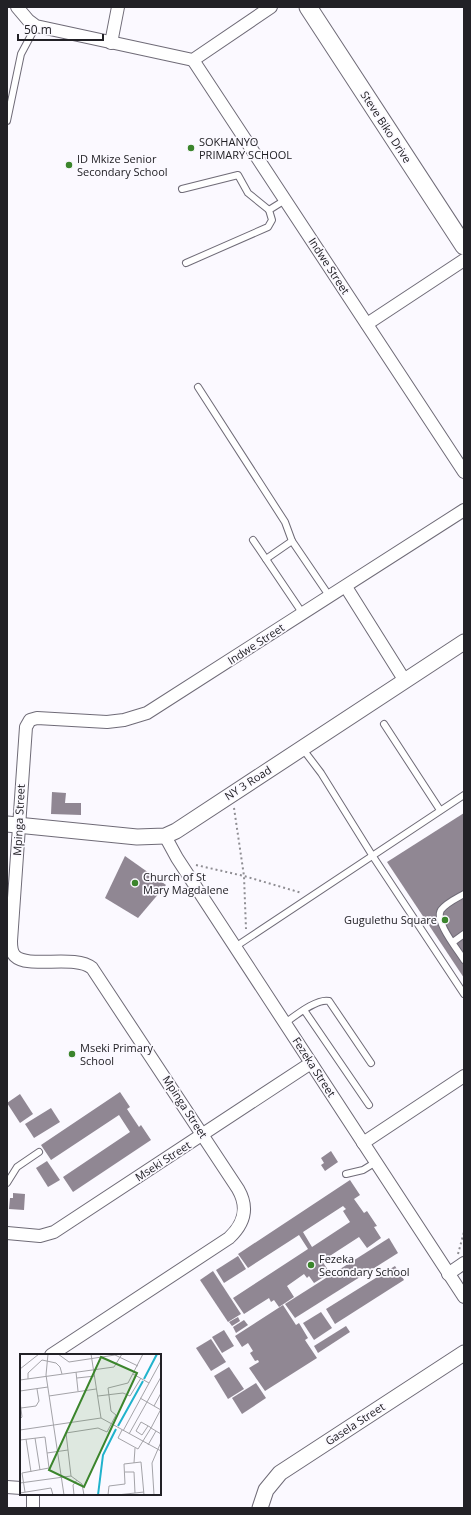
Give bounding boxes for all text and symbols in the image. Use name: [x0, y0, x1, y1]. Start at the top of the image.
scale bar: [18, 16, 103, 42]
text: 50 m: [24, 21, 52, 38]
street label: Steve Biko Drive: [358, 88, 415, 166]
place label: SOKHANYO PRIMARY SCHOOL: [199, 134, 292, 162]
marker: SOKHANYO PRIMARY SCHOOL: [186, 143, 196, 153]
place label: ID Mkize Senior Secondary School: [77, 151, 168, 179]
marker: ID Mkize Senior Secondary School: [64, 160, 74, 170]
street label: Indwe Street: [305, 234, 353, 297]
street label: Indwe Street: [224, 620, 287, 668]
street label: NY 3 Road: [222, 762, 274, 803]
street label: Mpinga Street: [9, 784, 28, 856]
place label: Church of St Mary Magdalene: [143, 869, 229, 897]
marker: Church of St Mary Magdalene: [130, 878, 140, 888]
place label: Gugulethu Square: [344, 912, 437, 927]
marker: Gugulethu Square: [440, 915, 450, 925]
street label: Fezeka Street: [289, 1034, 339, 1100]
place label: Mseki Primary School: [80, 1040, 153, 1068]
marker: Mseki Primary School: [67, 1049, 77, 1059]
street label: Mpinga Street: [160, 1073, 211, 1141]
street label: Mseki Street: [132, 1137, 193, 1184]
place label: Fezeka Secondary School: [319, 1251, 410, 1279]
marker: Fezeka Secondary School: [306, 1260, 316, 1270]
inset map: [20, 1354, 161, 1495]
street label: Gasela Street: [322, 1399, 387, 1448]

